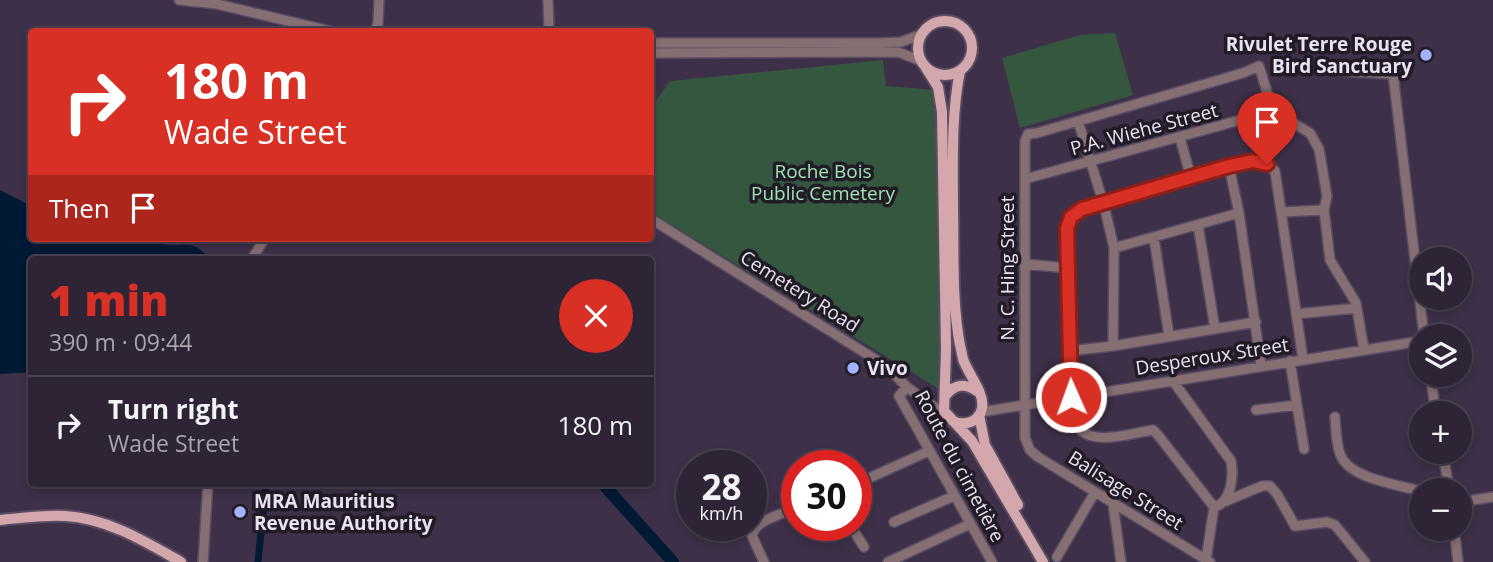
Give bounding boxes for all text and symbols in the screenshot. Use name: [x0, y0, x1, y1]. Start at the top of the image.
place label: Rivulet Terre Rouge Bird Sanctuary: [1226, 31, 1412, 79]
text: 180 m: [164, 47, 309, 113]
marker: Rivulet Terre Rouge Bird Sanctuary: [1418, 47, 1434, 63]
icon: right: [49, 56, 140, 147]
pin: [1237, 92, 1297, 164]
street label: P.A. Wiehe Street: [1067, 97, 1221, 161]
icon: arrive: [1248, 103, 1286, 141]
text: Wade Street: [164, 110, 347, 153]
park label: Roche Bois Public Cemetery: [751, 158, 895, 206]
icon: arrive: [124, 189, 162, 227]
text: Then: [49, 190, 110, 226]
street label: N. C. Hing Street: [994, 195, 1020, 340]
street label: Cemetery Road: [735, 244, 865, 338]
map controls: [1409, 247, 1472, 541]
button: sound: [1409, 247, 1472, 310]
text: 1 min: [49, 271, 168, 328]
button: close: [559, 279, 633, 353]
button: layers: [1409, 324, 1472, 387]
text: 390 m · 09:44: [49, 326, 192, 358]
street label: Desperoux Street: [1134, 331, 1291, 381]
place label: Vivo: [867, 355, 908, 381]
marker: Vivo: [845, 360, 861, 376]
position arrow: [1034, 360, 1108, 434]
street label: Route du cimetière: [909, 386, 1011, 546]
text: Turn right: [108, 391, 239, 427]
button: +: [1409, 401, 1472, 464]
icon: right: [49, 406, 87, 444]
text: 180 m: [558, 407, 633, 443]
text: Wade Street: [108, 427, 239, 459]
street label: Balisage Street: [1064, 444, 1189, 536]
speed limit sign: 30: [781, 450, 872, 541]
text: 28: [701, 463, 742, 510]
button: −: [1409, 478, 1472, 541]
place label: MRA Mauritius Revenue Authority: [254, 488, 433, 536]
text: km/h: [700, 501, 743, 525]
marker: MRA Mauritius Revenue Authority: [232, 504, 248, 520]

